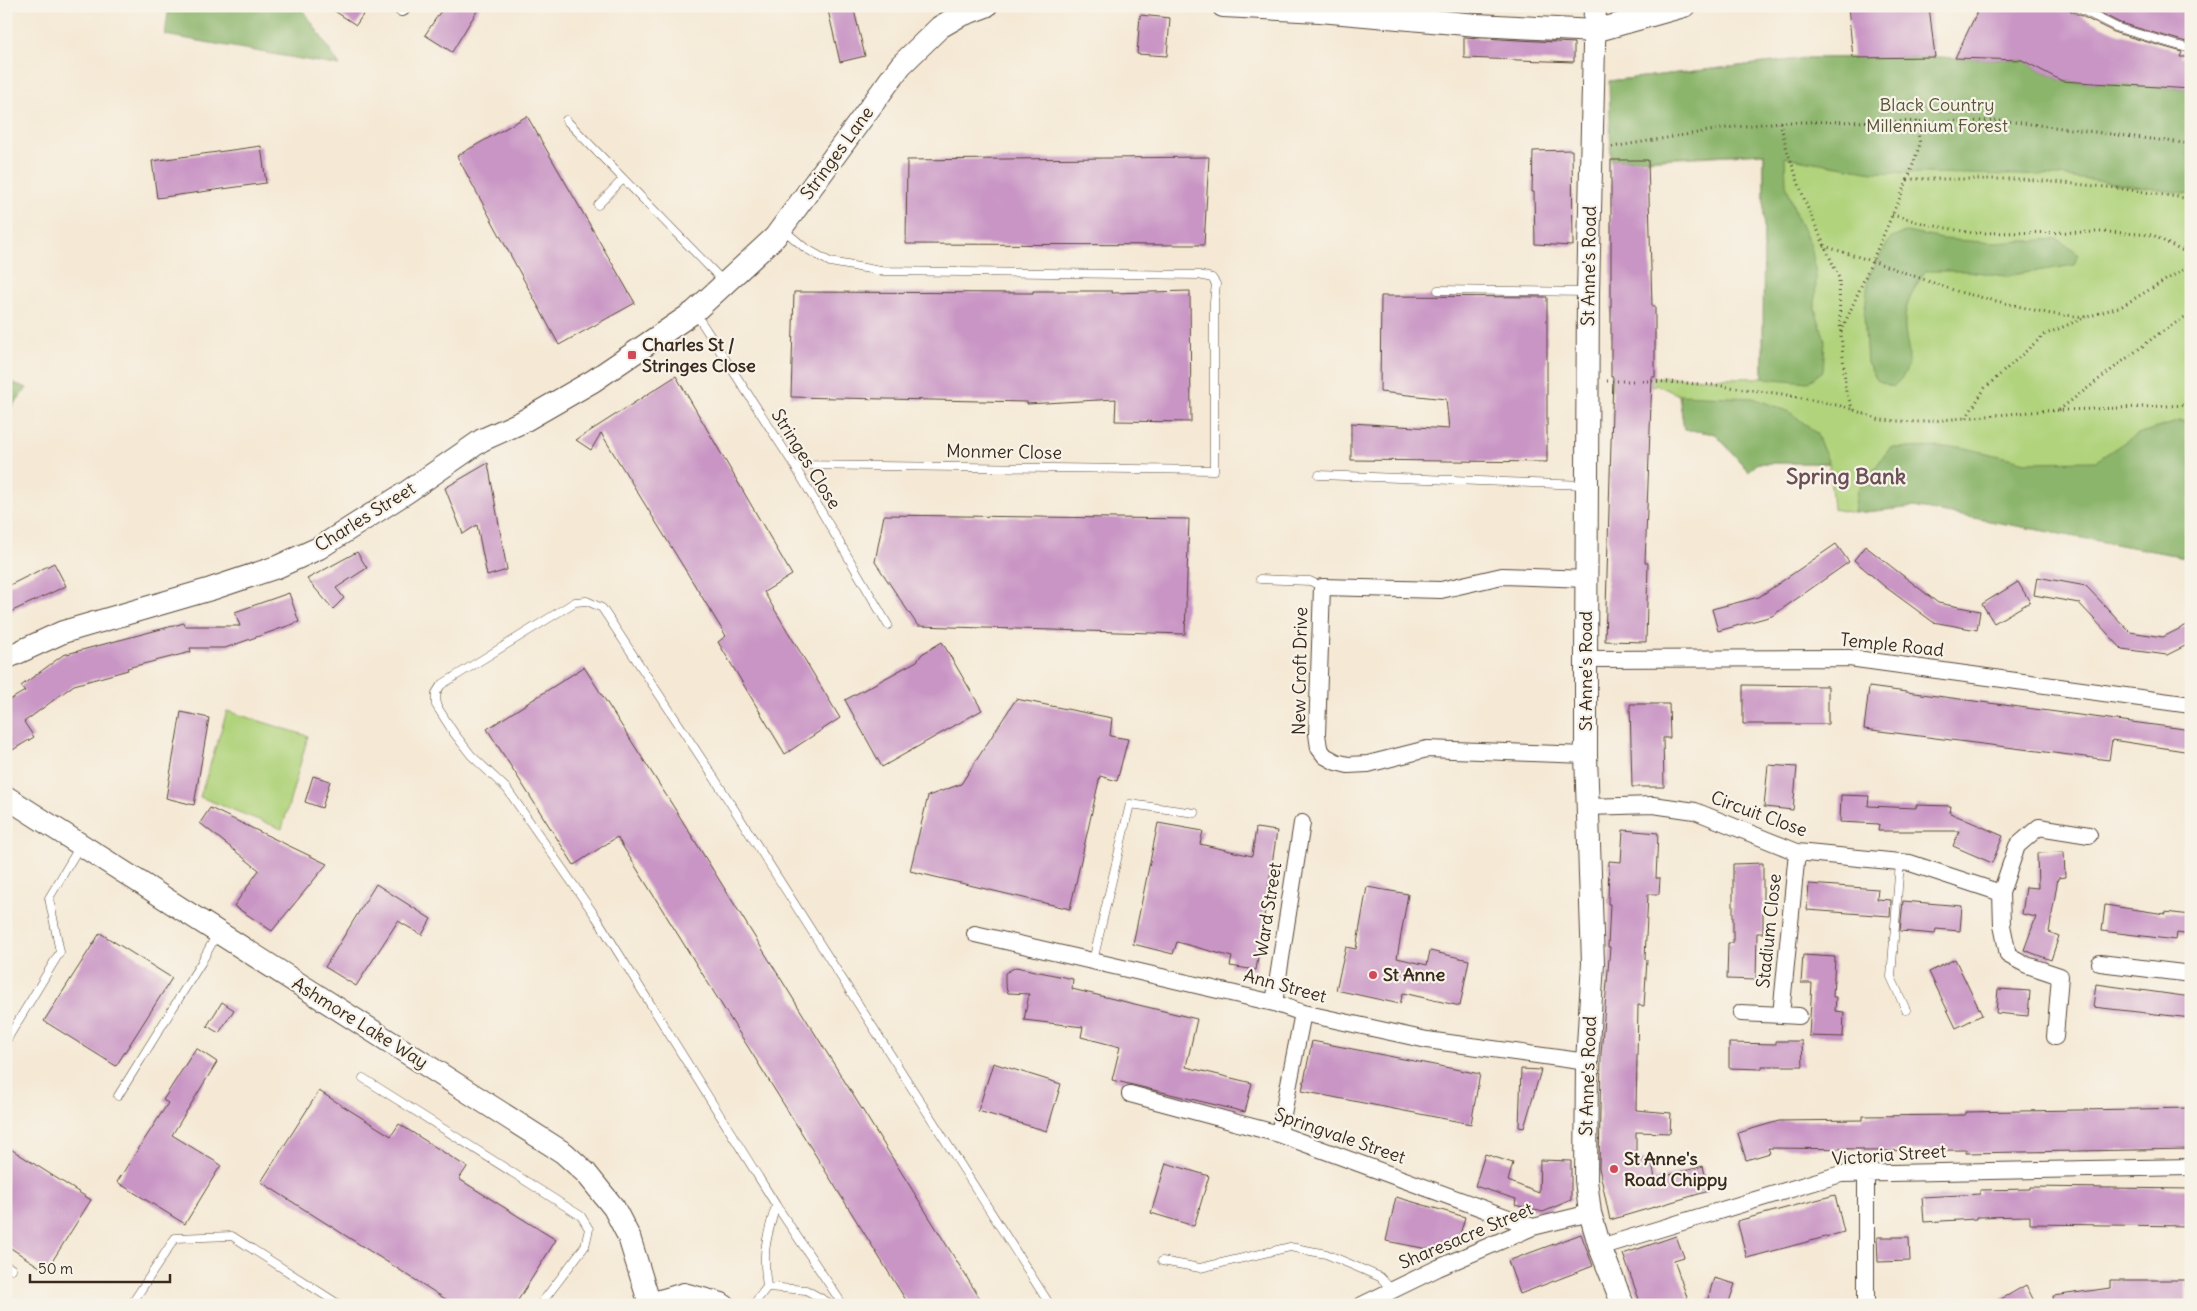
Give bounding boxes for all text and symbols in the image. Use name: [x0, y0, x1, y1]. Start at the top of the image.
park label: Black Country Millennium Forest: [1866, 93, 2008, 137]
street label: Stringes Lane: [795, 102, 878, 204]
street label: St Anne's Road: [1576, 205, 1601, 326]
place label: Charles St / Stringes Close: [642, 333, 756, 377]
marker: Charles St / Stringes Close: [626, 349, 638, 361]
street label: Stringes Close: [767, 404, 846, 513]
street label: Monmer Close: [946, 439, 1062, 464]
district label: Spring Bank: [1786, 462, 1906, 490]
street label: Charles Street: [310, 477, 419, 557]
street label: New Croft Drive: [1287, 607, 1312, 735]
street label: St Anne's Road: [1574, 610, 1597, 731]
street label: Temple Road: [1839, 628, 1945, 661]
street label: Circuit Close: [1708, 785, 1811, 842]
street label: Ward Street: [1249, 861, 1286, 959]
street label: Stadium Close: [1751, 873, 1786, 989]
street label: Ann Street: [1241, 963, 1329, 1008]
place label: St Anne: [1383, 963, 1445, 986]
marker: St Anne: [1367, 969, 1379, 981]
street label: Ashmore Lake Way: [288, 971, 433, 1074]
street label: St Anne's Road: [1574, 1015, 1601, 1136]
street label: Springvale Street: [1272, 1102, 1409, 1169]
street label: Victoria Street: [1831, 1139, 1947, 1170]
place label: St Anne's Road Chippy: [1624, 1147, 1728, 1191]
marker: St Anne's Road Chippy: [1608, 1163, 1620, 1175]
street label: Sharesacre Street: [1395, 1197, 1536, 1274]
scale bar: [30, 1251, 170, 1283]
text: 50 m: [38, 1259, 73, 1278]

